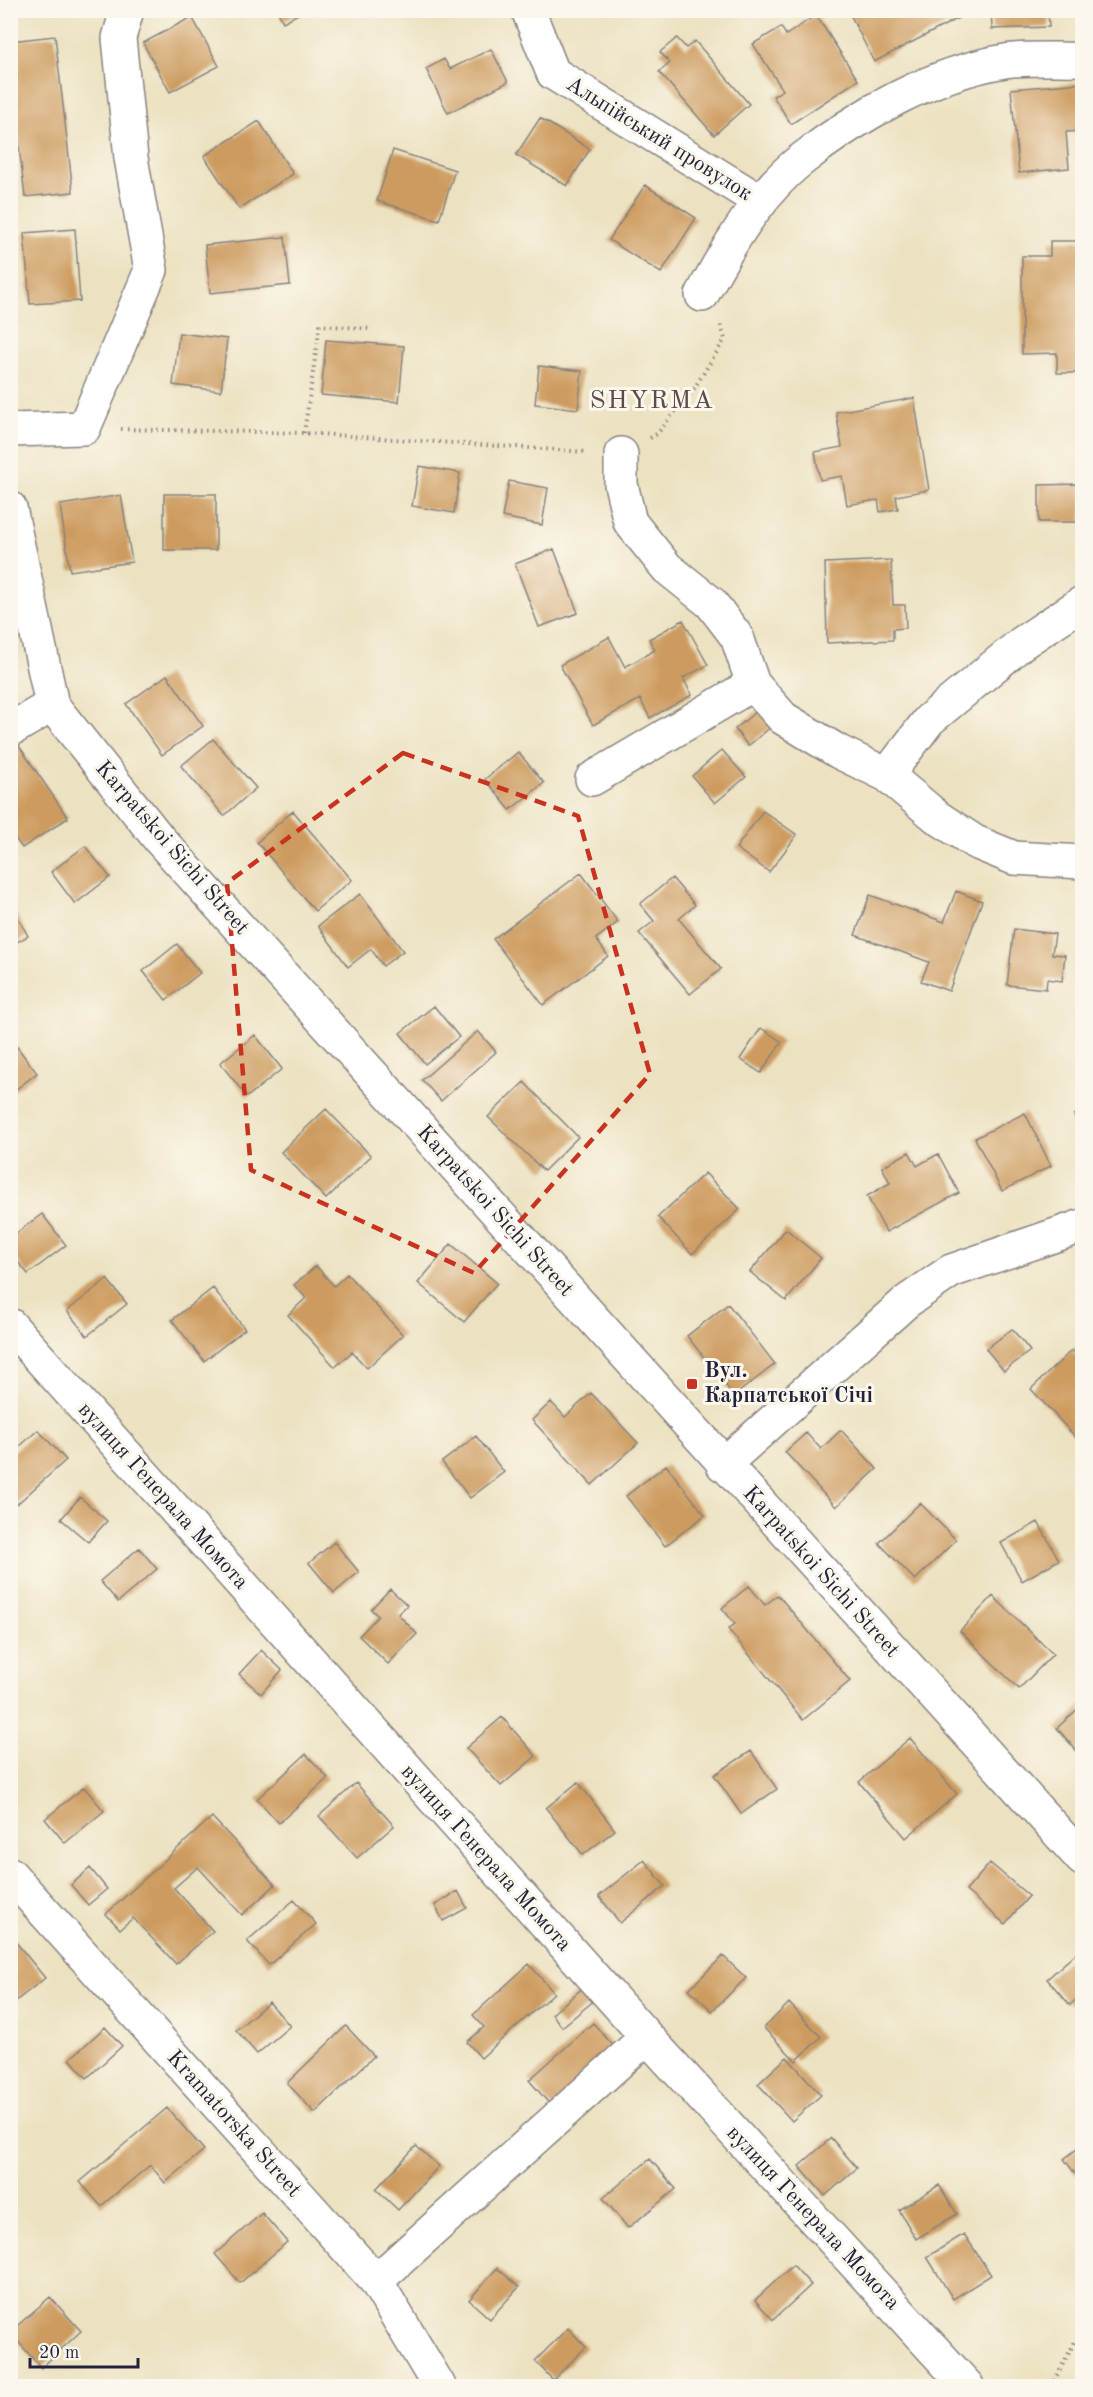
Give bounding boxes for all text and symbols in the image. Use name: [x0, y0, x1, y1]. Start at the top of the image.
street label: Альпійський провулок: [562, 73, 756, 205]
district label: SHYRMA: [590, 388, 714, 414]
street label: Karpatskoi Sichi Street: [91, 757, 253, 939]
street label: Karpatskoi Sichi Street: [413, 1121, 577, 1301]
place label: Вул. Карпатської Січі: [704, 1360, 873, 1407]
marker: Вул. Карпатської Січі: [685, 1377, 699, 1391]
street label: вулиця Генерала Момота: [73, 1398, 253, 1594]
street label: Karpatskoi Sichi Street: [739, 1482, 903, 1662]
street label: вулиця Генерала Момота: [396, 1760, 576, 1956]
street label: Kramatorska Street: [163, 2046, 305, 2202]
street label: вулиця Генерала Момота: [722, 2122, 904, 2315]
scale bar: [30, 2331, 138, 2369]
text: 20 m: [39, 2344, 79, 2362]

